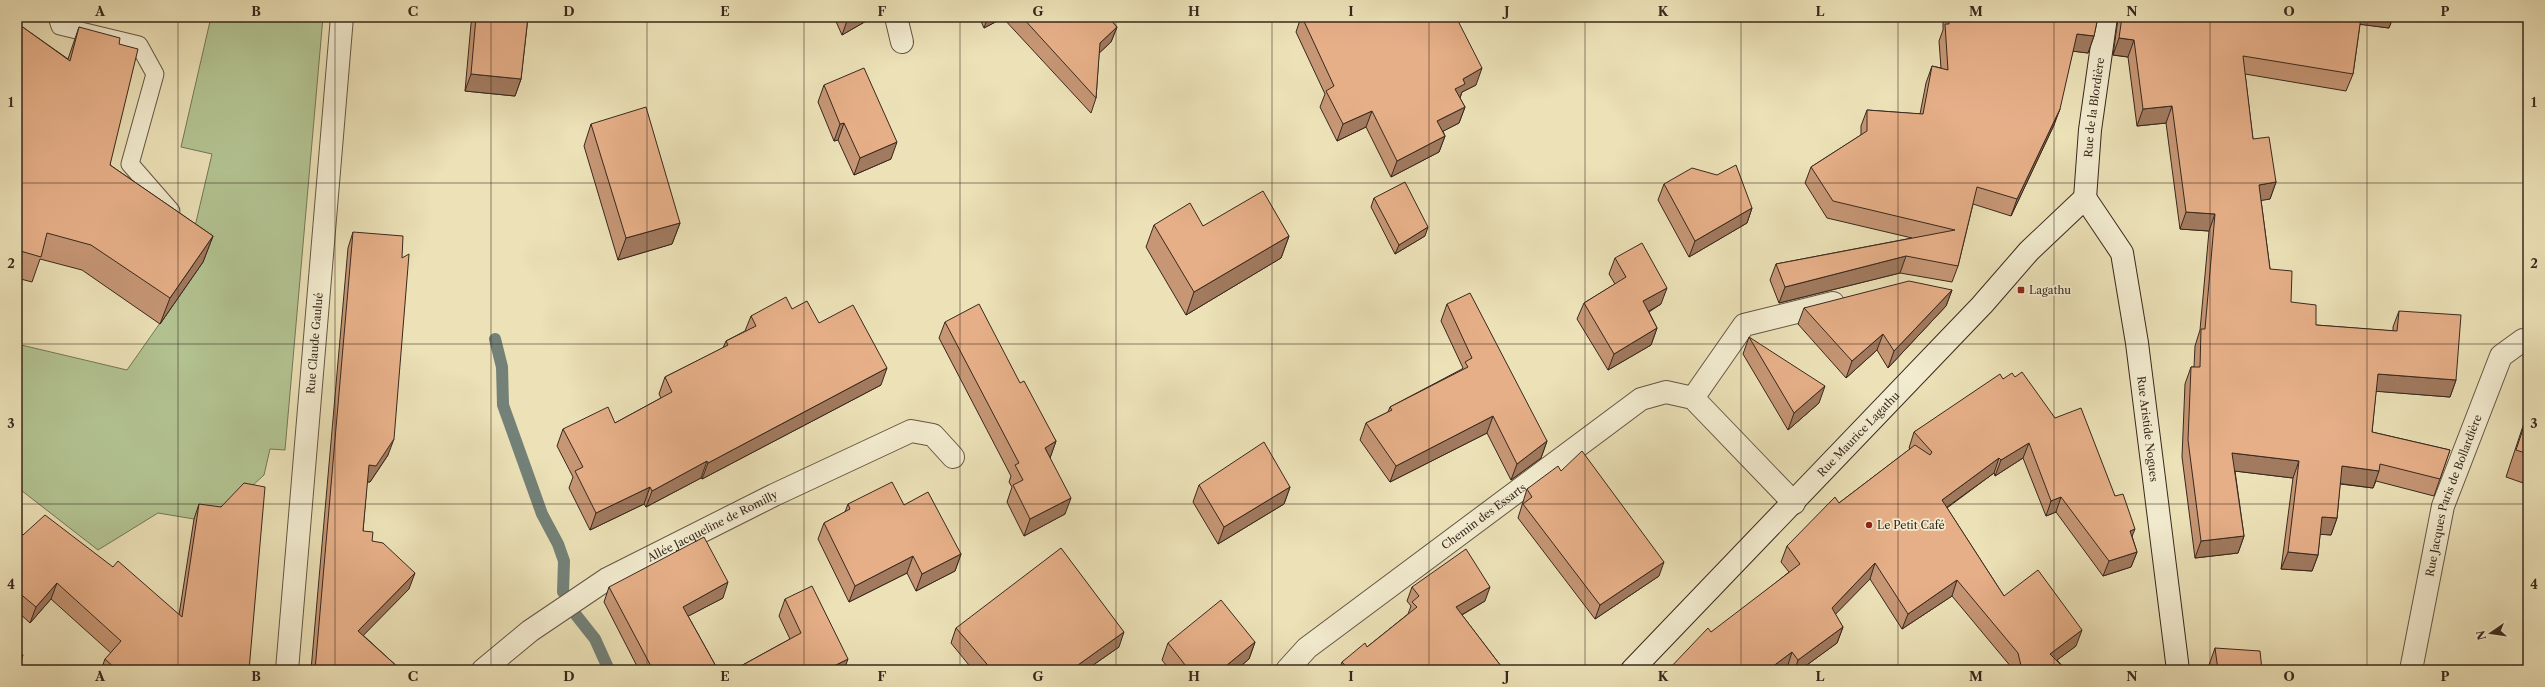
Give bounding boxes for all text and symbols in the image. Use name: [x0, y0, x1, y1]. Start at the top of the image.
text: A: [94, 3, 106, 19]
text: B: [251, 3, 261, 19]
text: C: [408, 3, 418, 19]
text: D: [563, 3, 575, 19]
text: E: [720, 3, 730, 19]
text: F: [878, 3, 887, 19]
text: G: [1032, 3, 1044, 19]
text: H: [1188, 3, 1200, 19]
text: I: [1348, 3, 1354, 19]
text: J: [1502, 3, 1510, 19]
text: K: [1658, 3, 1669, 19]
text: L: [1816, 3, 1825, 19]
text: M: [1969, 3, 1983, 19]
text: N: [2126, 3, 2138, 19]
text: O: [2283, 3, 2295, 19]
text: P: [2441, 3, 2450, 19]
street label: Rue de la Blordière: [2081, 57, 2107, 158]
text: 1: [8, 94, 14, 110]
text: 1: [2531, 94, 2537, 110]
text: 2: [7, 255, 15, 271]
text: 2: [2530, 255, 2538, 271]
place label: Lagathu: [2029, 283, 2071, 297]
marker: Lagathu: [2016, 285, 2026, 295]
street label: Rue Claude Gaulué: [303, 292, 326, 394]
street label: Rue Aristide Nogues: [2134, 375, 2161, 483]
street label: Rue Maurice Lagathu: [1814, 388, 1903, 479]
street label: Rue Jacques Paris de Bollardière: [2422, 412, 2485, 578]
text: 3: [7, 415, 15, 431]
text: 3: [2530, 415, 2538, 431]
street label: Chemin des Essarts: [1439, 480, 1529, 552]
street label: Allée Jacqueline de Romilly: [644, 487, 781, 565]
place label: Le Petit Café: [1877, 518, 1945, 532]
marker: Le Petit Café: [1864, 520, 1874, 530]
text: 4: [7, 576, 15, 592]
text: 4: [2530, 576, 2538, 592]
north arrow: [2471, 613, 2511, 653]
text: N: [2473, 629, 2489, 641]
text: A: [94, 668, 106, 684]
text: B: [251, 668, 261, 684]
text: C: [408, 668, 418, 684]
text: D: [563, 668, 575, 684]
text: E: [720, 668, 730, 684]
text: F: [878, 668, 887, 684]
text: G: [1032, 668, 1044, 684]
text: H: [1188, 668, 1200, 684]
text: I: [1348, 668, 1354, 684]
text: J: [1502, 668, 1510, 684]
text: K: [1658, 668, 1669, 684]
text: L: [1816, 668, 1825, 684]
text: M: [1969, 668, 1983, 684]
text: N: [2126, 668, 2138, 684]
text: O: [2283, 668, 2295, 684]
text: P: [2441, 668, 2450, 684]

